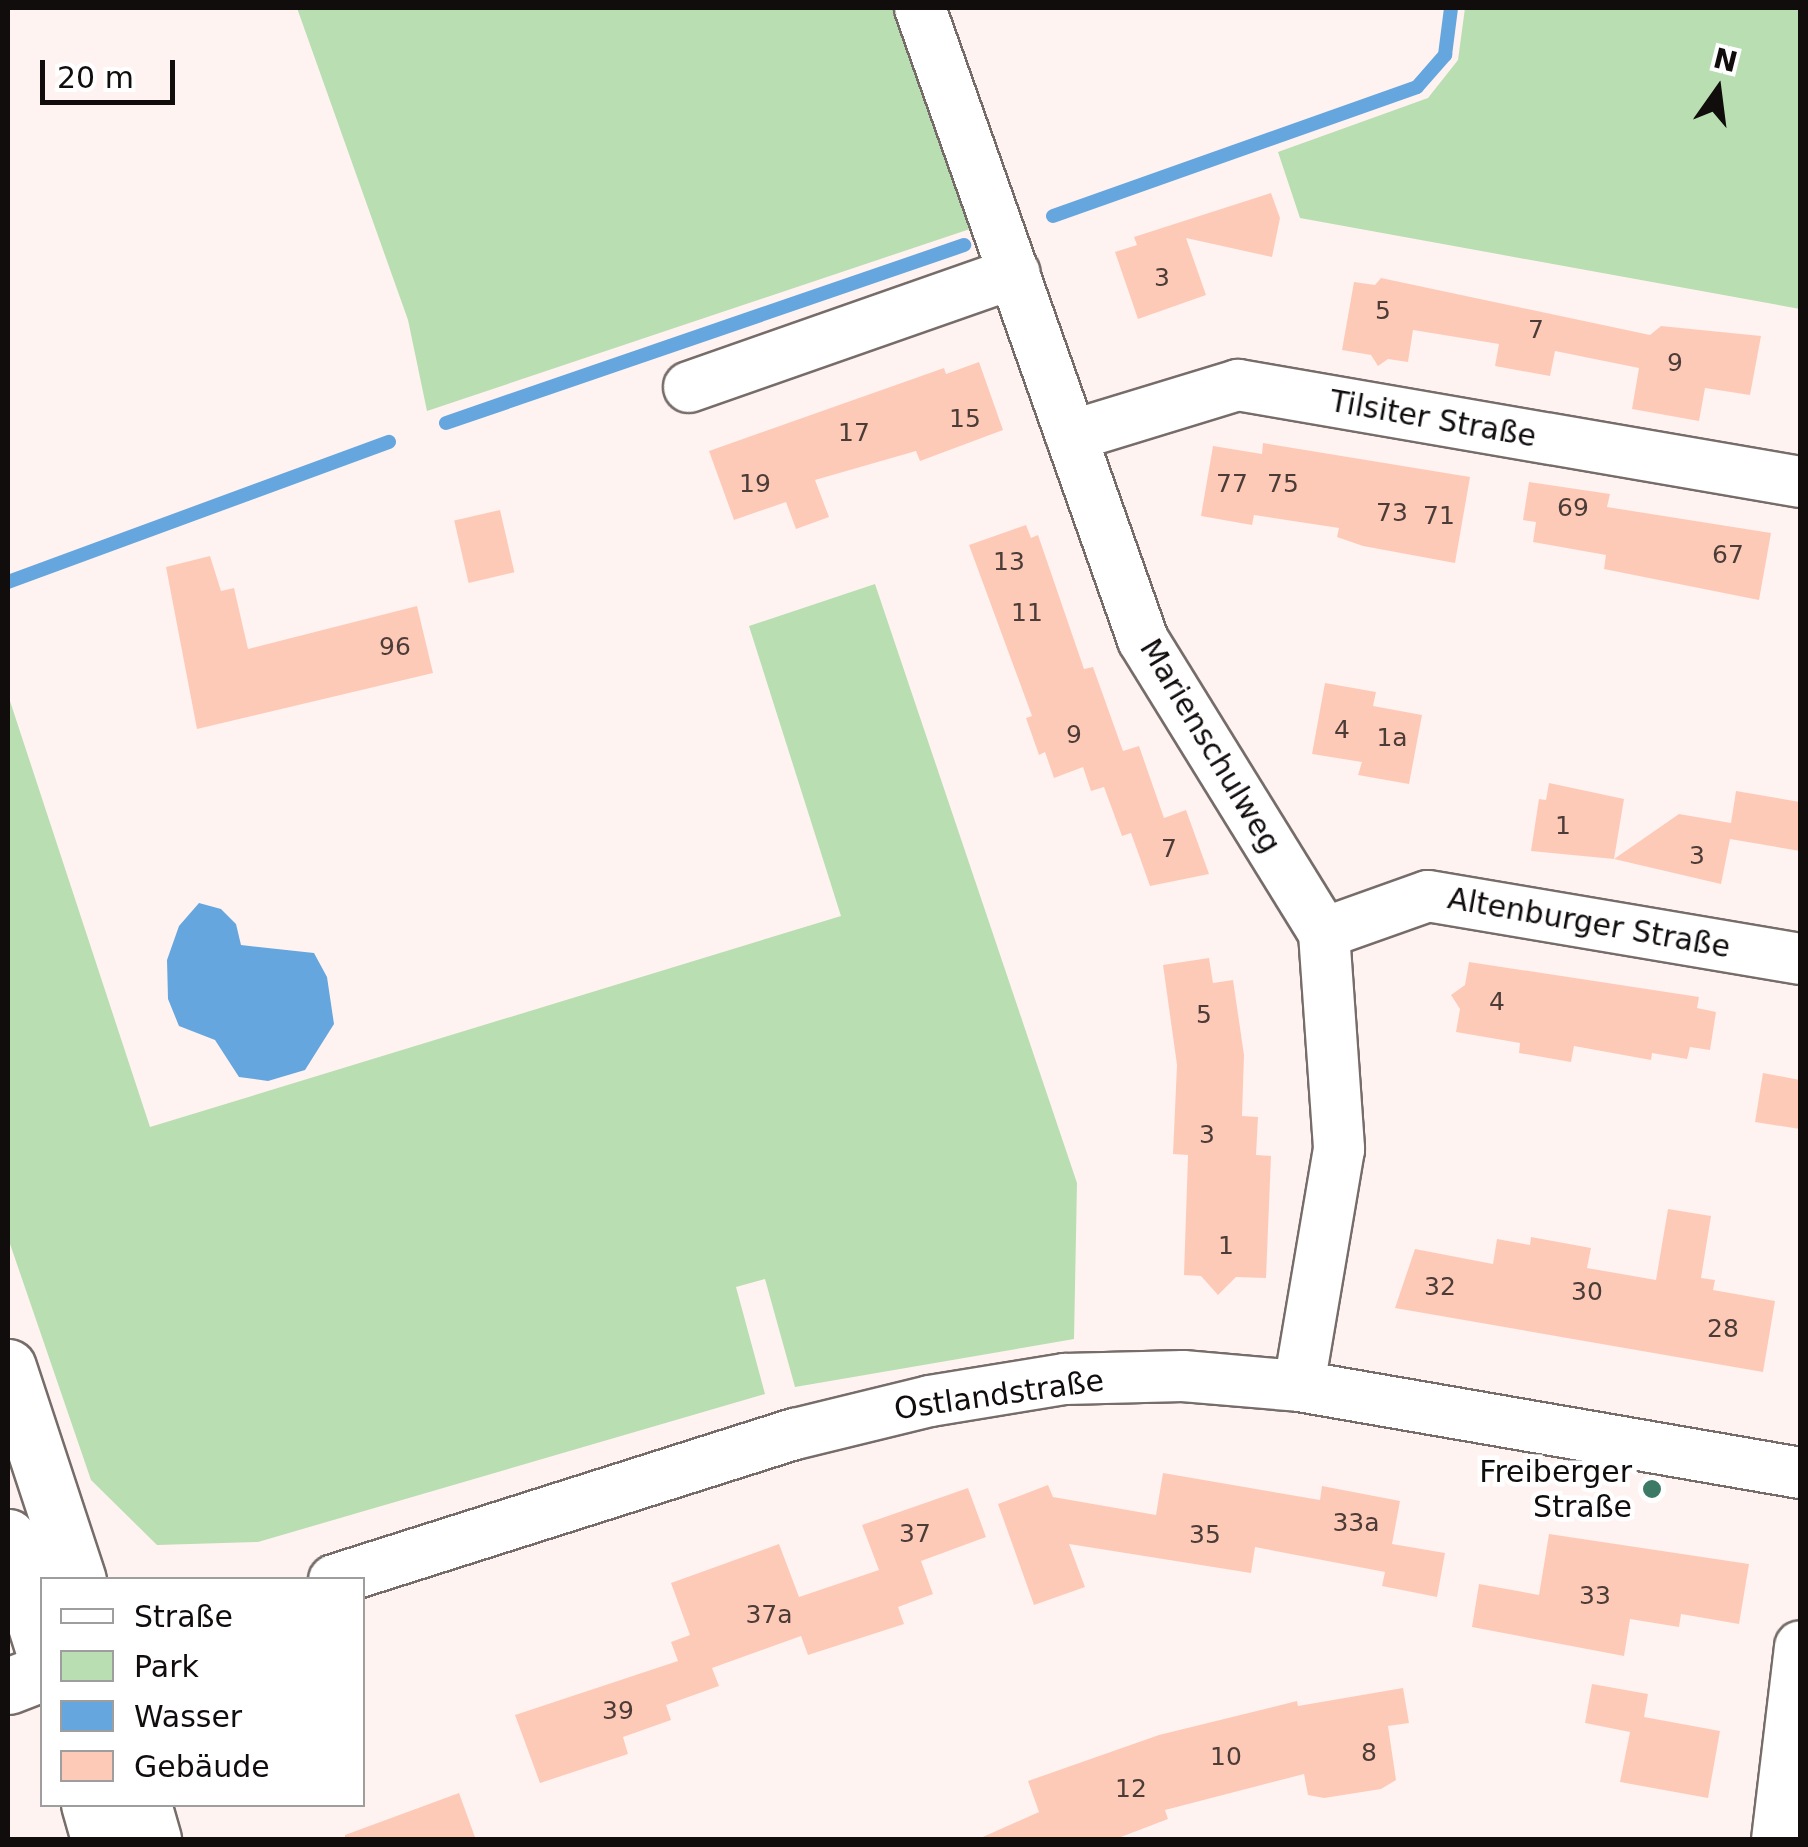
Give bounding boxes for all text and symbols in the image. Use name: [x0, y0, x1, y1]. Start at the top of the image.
scale bar: [45, 40, 180, 102]
north arrow: [1668, 40, 1768, 140]
text: N: [1710, 42, 1741, 79]
text: 20 m: [57, 60, 134, 95]
house number: 3: [1154, 263, 1170, 293]
house number: 5: [1375, 296, 1391, 326]
house number: 7: [1528, 315, 1544, 345]
house number: 9: [1667, 348, 1683, 378]
street label: Tilsiter Straße: [1327, 383, 1539, 455]
house number: 15: [949, 404, 981, 434]
house number: 17: [838, 418, 870, 448]
house number: 19: [739, 469, 771, 499]
house number: 77: [1216, 469, 1248, 499]
house number: 75: [1267, 469, 1299, 499]
house number: 69: [1557, 493, 1589, 523]
house number: 73: [1376, 498, 1408, 528]
house number: 71: [1423, 501, 1455, 531]
house number: 67: [1712, 540, 1744, 570]
house number: 13: [993, 547, 1025, 577]
house number: 11: [1011, 598, 1043, 628]
house number: 96: [379, 632, 411, 662]
street label: Marienschulweg: [1132, 633, 1288, 859]
house number: 4: [1334, 715, 1350, 745]
house number: 9: [1066, 720, 1082, 750]
house number: 1a: [1376, 723, 1408, 753]
house number: 1: [1555, 811, 1571, 841]
house number: 7: [1161, 834, 1177, 864]
house number: 3: [1689, 841, 1705, 871]
street label: Altenburger Straße: [1445, 880, 1733, 966]
house number: 4: [1489, 987, 1505, 1017]
house number: 5: [1196, 1000, 1212, 1030]
house number: 3: [1199, 1120, 1215, 1150]
house number: 1: [1218, 1231, 1234, 1261]
house number: 32: [1424, 1272, 1456, 1302]
house number: 30: [1571, 1277, 1603, 1307]
house number: 28: [1707, 1314, 1739, 1344]
street label: Ostlandstraße: [892, 1362, 1106, 1428]
place label: Freiberger Straße: [1479, 1454, 1632, 1524]
marker: Freiberger Straße: [1641, 1478, 1663, 1500]
house number: 33a: [1332, 1508, 1380, 1538]
house number: 37: [899, 1519, 931, 1549]
house number: 35: [1189, 1520, 1221, 1550]
legend: [40, 1577, 365, 1807]
house number: 33: [1579, 1581, 1611, 1611]
text: Straße: [134, 1599, 233, 1634]
house number: 37a: [745, 1600, 793, 1630]
text: Park: [134, 1649, 199, 1684]
house number: 39: [602, 1696, 634, 1726]
text: Wasser: [134, 1699, 242, 1734]
house number: 8: [1361, 1738, 1377, 1768]
house number: 10: [1210, 1742, 1242, 1772]
text: Gebäude: [134, 1749, 270, 1784]
house number: 12: [1115, 1774, 1147, 1804]

